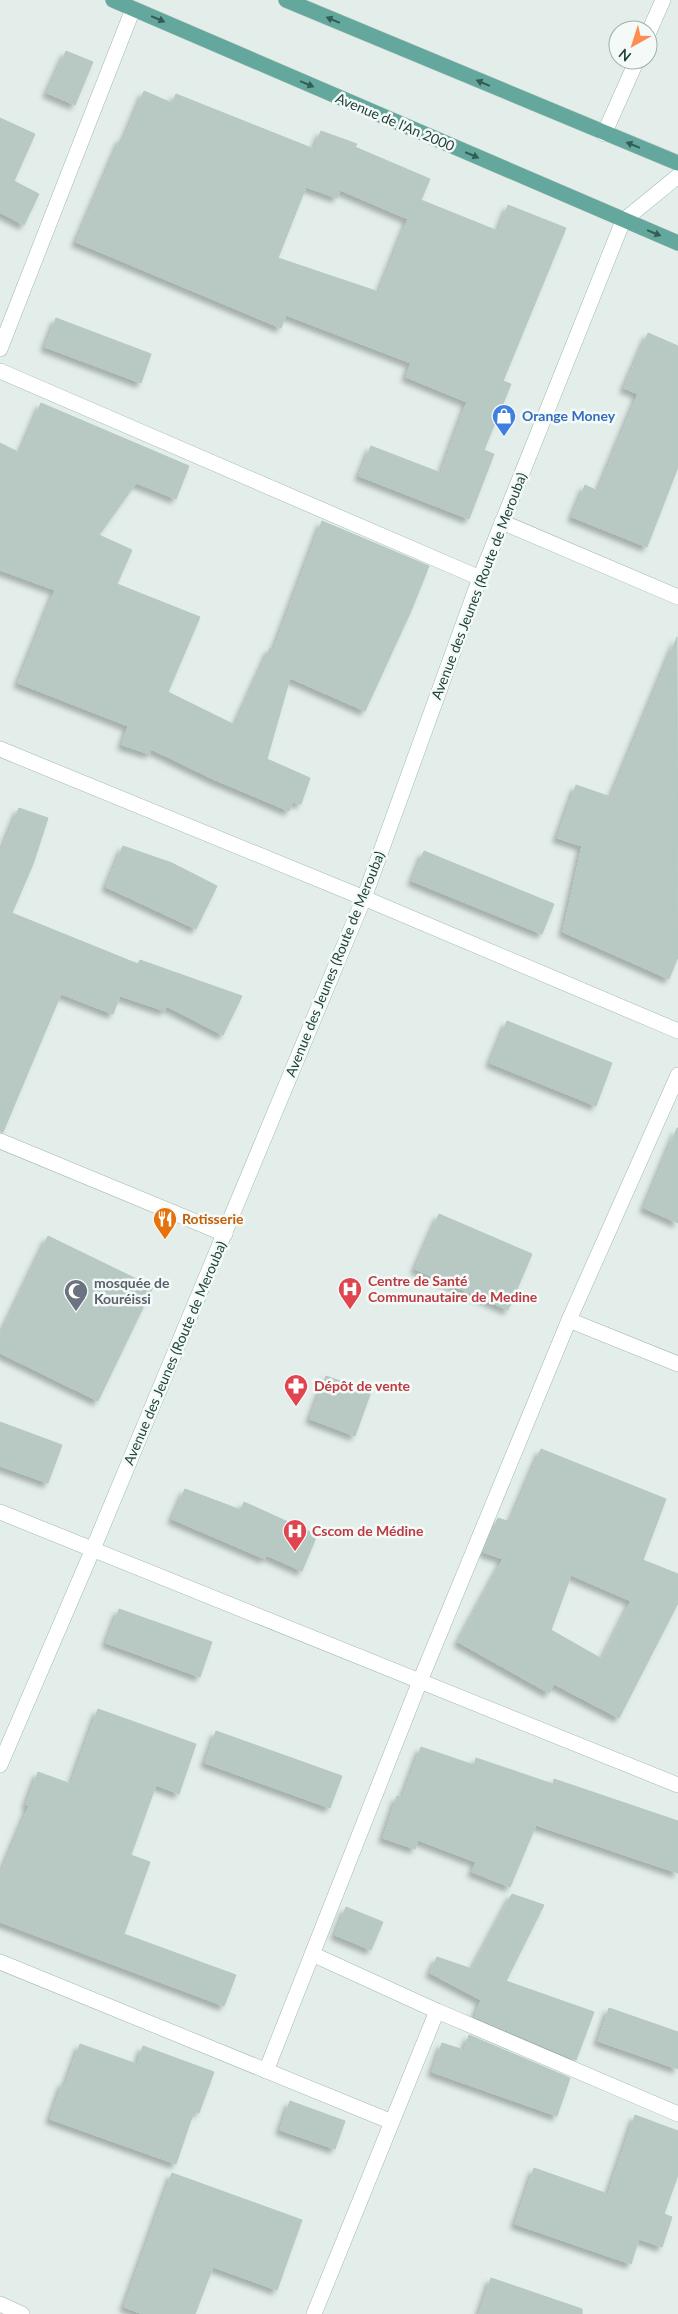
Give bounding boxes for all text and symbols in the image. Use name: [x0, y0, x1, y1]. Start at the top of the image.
one-way arrow: [326, 15, 340, 23]
one-way arrow: [151, 16, 165, 24]
north arrow: [608, 20, 658, 70]
text: N: [615, 45, 634, 65]
one-way arrow: [476, 78, 490, 86]
one-way arrow: [300, 80, 314, 88]
street label: Avenue de l'An 2000: [333, 89, 457, 154]
one-way arrow: [625, 141, 640, 149]
one-way arrow: [465, 152, 479, 160]
one-way arrow: [647, 229, 662, 237]
shop icon: Orange Money: [491, 403, 517, 437]
place label: Orange Money: [522, 407, 616, 424]
street label: Avenue des Jeunes (Route de Merouba): [427, 470, 530, 702]
street label: Avenue des Jeunes (Route de Merouba): [281, 848, 388, 1079]
restaurant icon: Rotisserie: [152, 1206, 178, 1240]
place label: Rotisserie: [182, 1210, 244, 1227]
street label: Avenue des Jeunes (Route de Merouba): [119, 1238, 230, 1467]
place label: Centre de Santé Communautaire de Medine: [368, 1272, 538, 1305]
place label: mosquée de Kouréissi: [94, 1274, 170, 1307]
hospital icon: Centre de Santé Communautaire de Medine: [337, 1276, 363, 1310]
mosque icon: mosquée de Kouréissi: [63, 1278, 89, 1312]
pharmacy icon: Dépôt de vente: [283, 1373, 309, 1407]
place label: Dépôt de vente: [314, 1377, 411, 1394]
hospital icon: Cscom de Médine: [282, 1518, 308, 1552]
place label: Cscom de Médine: [312, 1522, 424, 1539]

